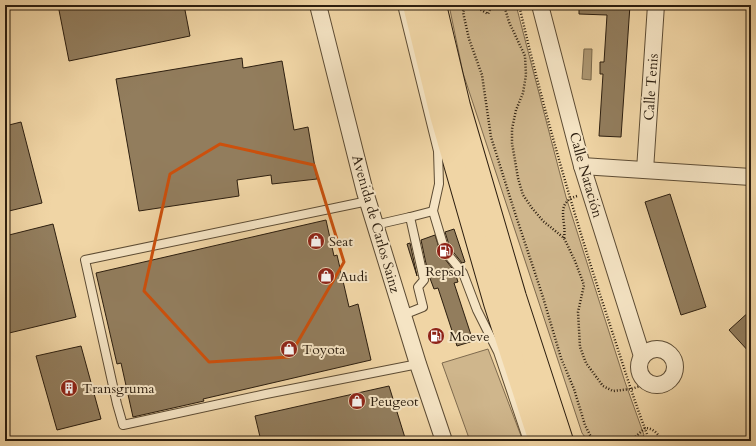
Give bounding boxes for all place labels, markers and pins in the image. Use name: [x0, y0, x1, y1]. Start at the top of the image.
shop icon: Seat: [306, 231, 326, 251]
place label: Seat: [329, 232, 353, 251]
fuel station icon: Repsol: [435, 241, 455, 261]
place label: Repsol: [425, 262, 465, 281]
shop icon: Audi: [316, 266, 336, 286]
place label: Audi: [339, 267, 368, 286]
fuel station icon: Moeve: [426, 326, 446, 346]
place label: Moeve: [449, 327, 490, 346]
shop icon: Toyota: [279, 339, 299, 359]
place label: Toyota: [302, 340, 345, 359]
building icon: Transgruma: [59, 378, 79, 398]
place label: Transgruma: [82, 379, 155, 398]
shop icon: Peugeot: [347, 391, 367, 411]
place label: Peugeot: [370, 392, 419, 411]

